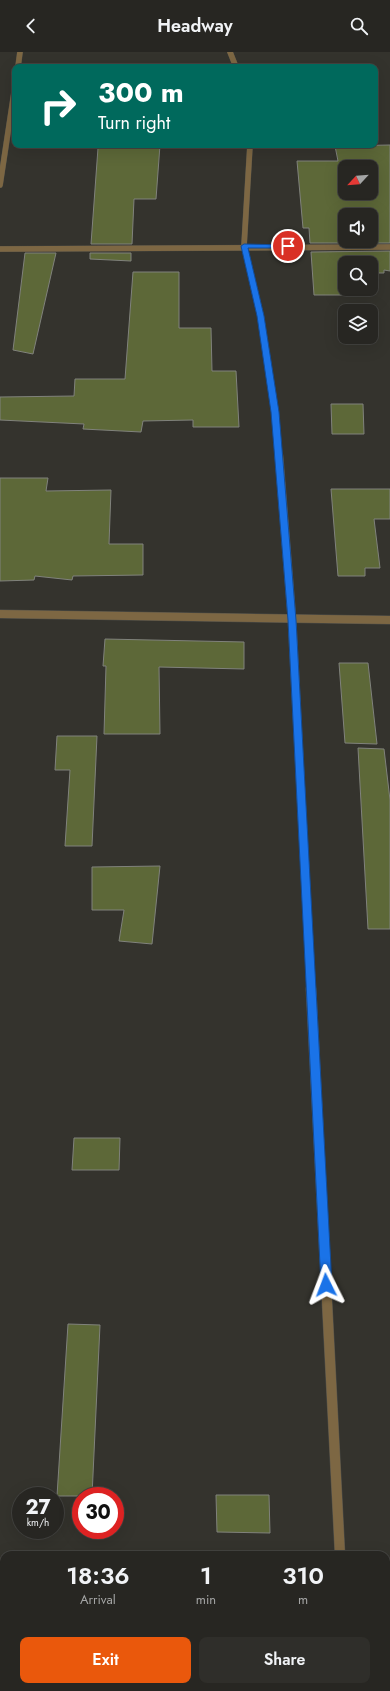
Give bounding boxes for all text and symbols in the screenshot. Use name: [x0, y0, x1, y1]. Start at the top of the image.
text: Headway: [157, 13, 233, 39]
icon: back: [20, 15, 42, 37]
icon: search: [348, 15, 370, 37]
text: 300 m: [98, 72, 184, 113]
icon: right: [32, 80, 84, 132]
text: Turn right: [98, 110, 170, 136]
north arrow: [338, 160, 378, 200]
map controls: [338, 160, 378, 344]
button: sound: [338, 208, 378, 248]
pin: [271, 229, 305, 263]
icon: arrive: [277, 235, 299, 257]
button: search: [338, 256, 378, 296]
button: layers: [338, 304, 378, 344]
position arrow: [305, 1264, 347, 1306]
speed limit sign: 30: [72, 1487, 124, 1539]
text: 27: [25, 1493, 51, 1522]
text: km/h: [27, 1515, 49, 1530]
text: 18:36: [66, 1558, 130, 1593]
text: 1: [200, 1558, 212, 1593]
text: 310: [282, 1558, 324, 1593]
text: Arrival: [80, 1590, 116, 1609]
text: min: [196, 1590, 216, 1609]
text: m: [298, 1590, 308, 1609]
button: Exit: [20, 1637, 191, 1683]
button: Share: [199, 1637, 370, 1683]

